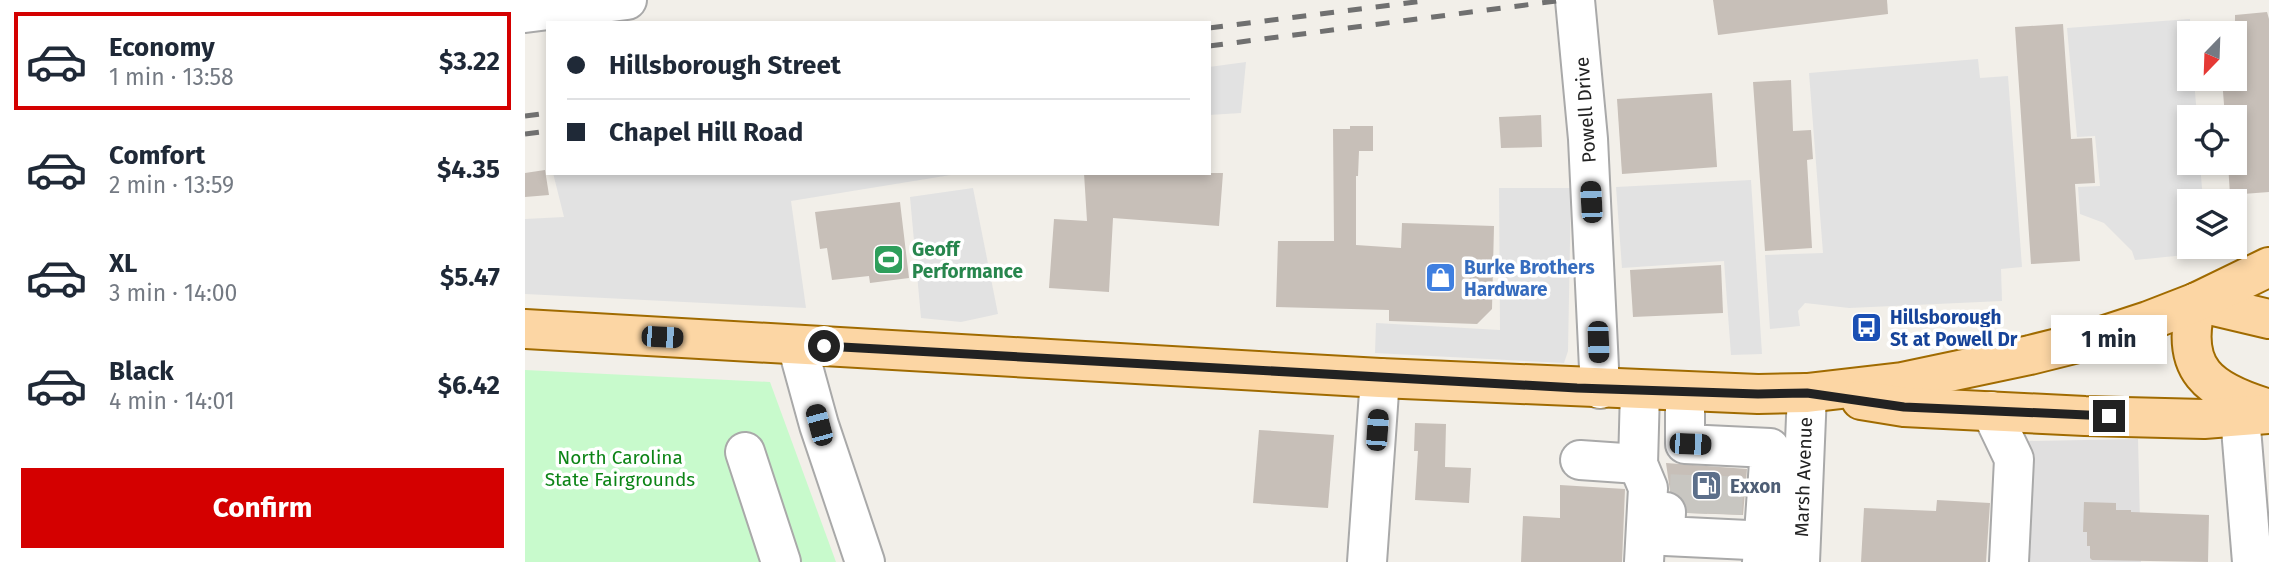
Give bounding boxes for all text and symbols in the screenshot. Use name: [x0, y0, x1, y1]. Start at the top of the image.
north arrow: [2177, 21, 2247, 91]
map controls: [2177, 21, 2247, 259]
icon: car: [25, 30, 88, 93]
text: Economy: [109, 32, 215, 63]
text: $3.22: [439, 46, 500, 77]
text: Hillsborough Street: [609, 50, 841, 81]
street label: Powell Drive: [1570, 56, 1601, 164]
text: 1 min · 13:58: [109, 63, 234, 91]
button: locate: [2177, 105, 2247, 175]
text: Chapel Hill Road: [609, 117, 803, 148]
icon: car: [25, 138, 88, 201]
text: Comfort: [109, 140, 205, 171]
text: $4.35: [437, 154, 500, 185]
text: 2 min · 13:59: [109, 171, 234, 199]
car: [1580, 180, 1603, 224]
button: layers: [2177, 189, 2247, 259]
place label: Geoff Performance: [912, 238, 1023, 283]
sports icon: Geoff Performance: [872, 243, 906, 277]
icon: car: [25, 246, 88, 309]
text: XL: [109, 248, 137, 279]
place label: Burke Brothers Hardware: [1464, 256, 1595, 301]
shop icon: Burke Brothers Hardware: [1424, 261, 1458, 295]
text: $5.47: [440, 262, 500, 293]
text: 3 min · 14:00: [109, 279, 237, 307]
place label: Hillsborough St at Powell Dr: [1890, 306, 2018, 351]
bus stop icon: Hillsborough St at Powell Dr: [1850, 311, 1884, 345]
callout: 1 min: [2051, 314, 2167, 364]
car: [1587, 321, 1610, 363]
car: [641, 325, 684, 349]
text: 1 min: [2081, 325, 2137, 353]
route start: [808, 330, 840, 362]
icon: car: [25, 354, 88, 417]
text: Black: [109, 356, 174, 387]
text: $6.42: [438, 370, 500, 401]
text: 4 min · 14:01: [109, 387, 235, 415]
route end: [2093, 400, 2125, 432]
car: [804, 402, 835, 448]
car: [1366, 408, 1389, 452]
street label: Marsh Avenue: [1790, 417, 1817, 538]
car: [1669, 433, 1712, 455]
park label: North Carolina State Fairgrounds: [545, 446, 695, 491]
button: Confirm: [21, 468, 504, 548]
fuel station icon: Exxon: [1690, 469, 1724, 503]
place label: Exxon: [1730, 475, 1781, 498]

